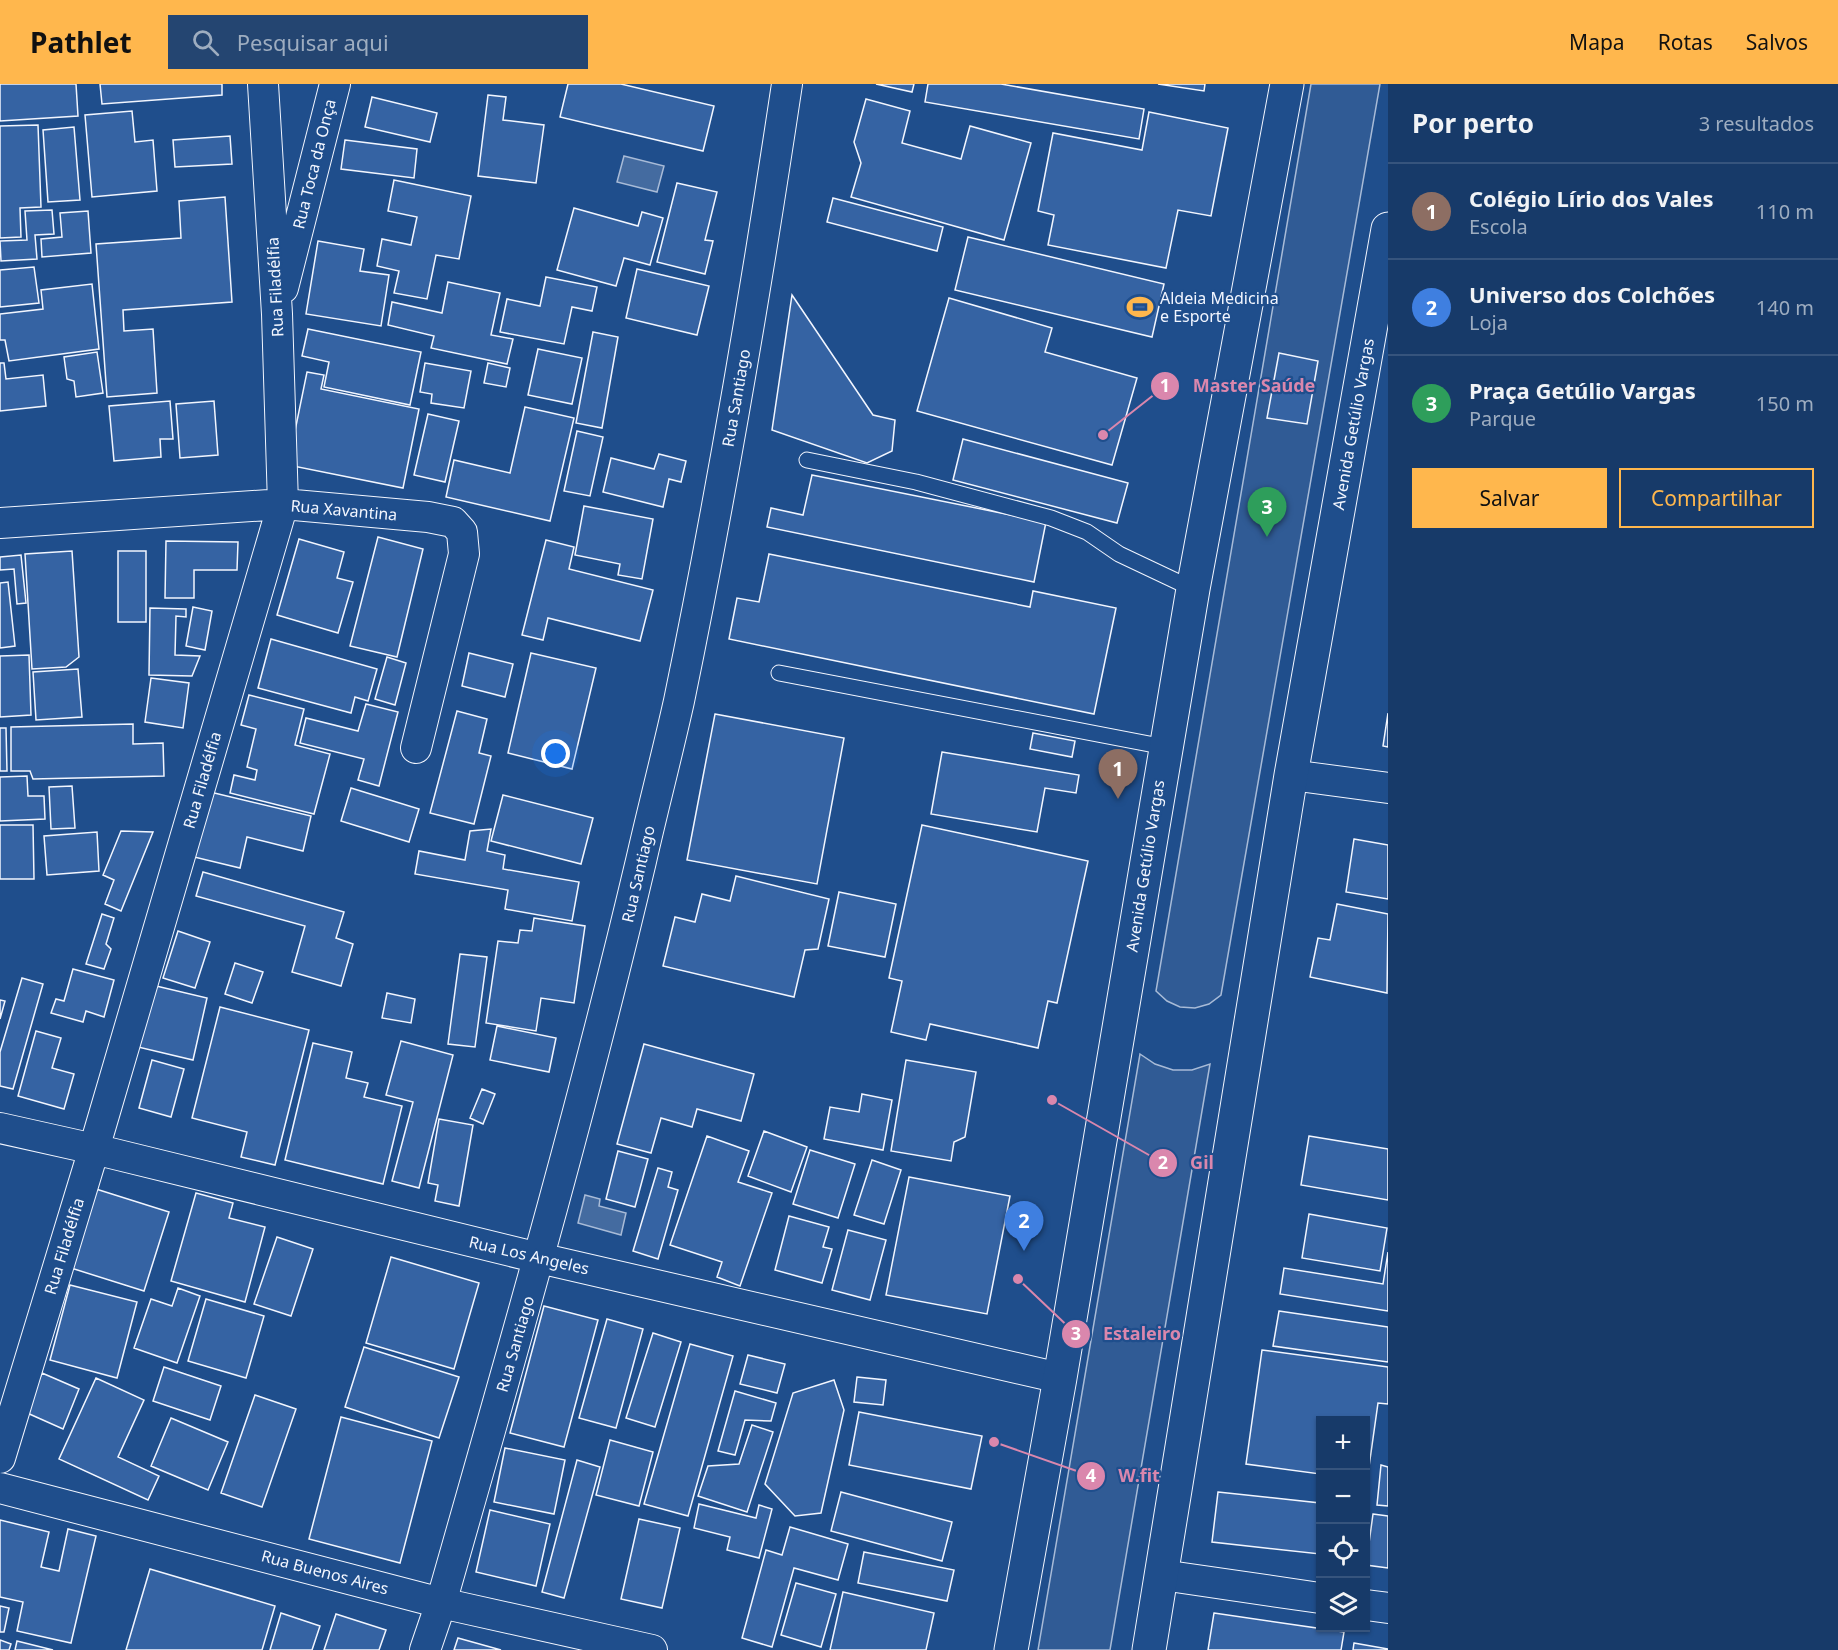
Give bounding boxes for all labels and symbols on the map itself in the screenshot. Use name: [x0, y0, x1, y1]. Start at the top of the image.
street label: Rua Toca da Onça: [287, 97, 341, 231]
street label: Rua Filadélfia: [261, 236, 289, 338]
place label: Aldeia Medicina e Esporte: [1160, 287, 1279, 327]
sports icon: Aldeia Medicina e Esporte: [1125, 292, 1155, 322]
street label: Avenida Getúlio Vargas: [1327, 336, 1379, 512]
street label: Rua Santiago: [717, 347, 755, 449]
callout: Master Saúde: [1150, 368, 1327, 404]
text: 1: [1160, 373, 1170, 397]
text: Master Saúde: [1193, 373, 1315, 397]
pin: 3: [1248, 488, 1286, 537]
street label: Rua Xavantina: [290, 494, 398, 526]
street label: Rua Filadélfia: [178, 729, 226, 831]
your location: [541, 739, 570, 768]
pin: 1: [1098, 750, 1138, 799]
street label: Avenida Getúlio Vargas: [1121, 778, 1169, 954]
street label: Rua Santiago: [616, 823, 660, 925]
callout: Gil: [1148, 1145, 1226, 1181]
text: 2: [1158, 1150, 1168, 1174]
text: Gil: [1190, 1150, 1214, 1174]
street label: Rua Filadélfia: [39, 1195, 89, 1297]
pin: 2: [1004, 1202, 1044, 1251]
street label: Rua Los Angeles: [467, 1230, 591, 1280]
street label: Rua Santiago: [491, 1293, 539, 1395]
callout: Estaleiro: [1061, 1316, 1193, 1352]
text: 3: [1071, 1321, 1081, 1345]
text: Estaleiro: [1103, 1321, 1181, 1345]
callout: W.fit: [1076, 1458, 1172, 1494]
text: 4: [1086, 1463, 1096, 1487]
text: W.fit: [1118, 1463, 1160, 1487]
street label: Rua Buenos Aires: [259, 1544, 391, 1600]

